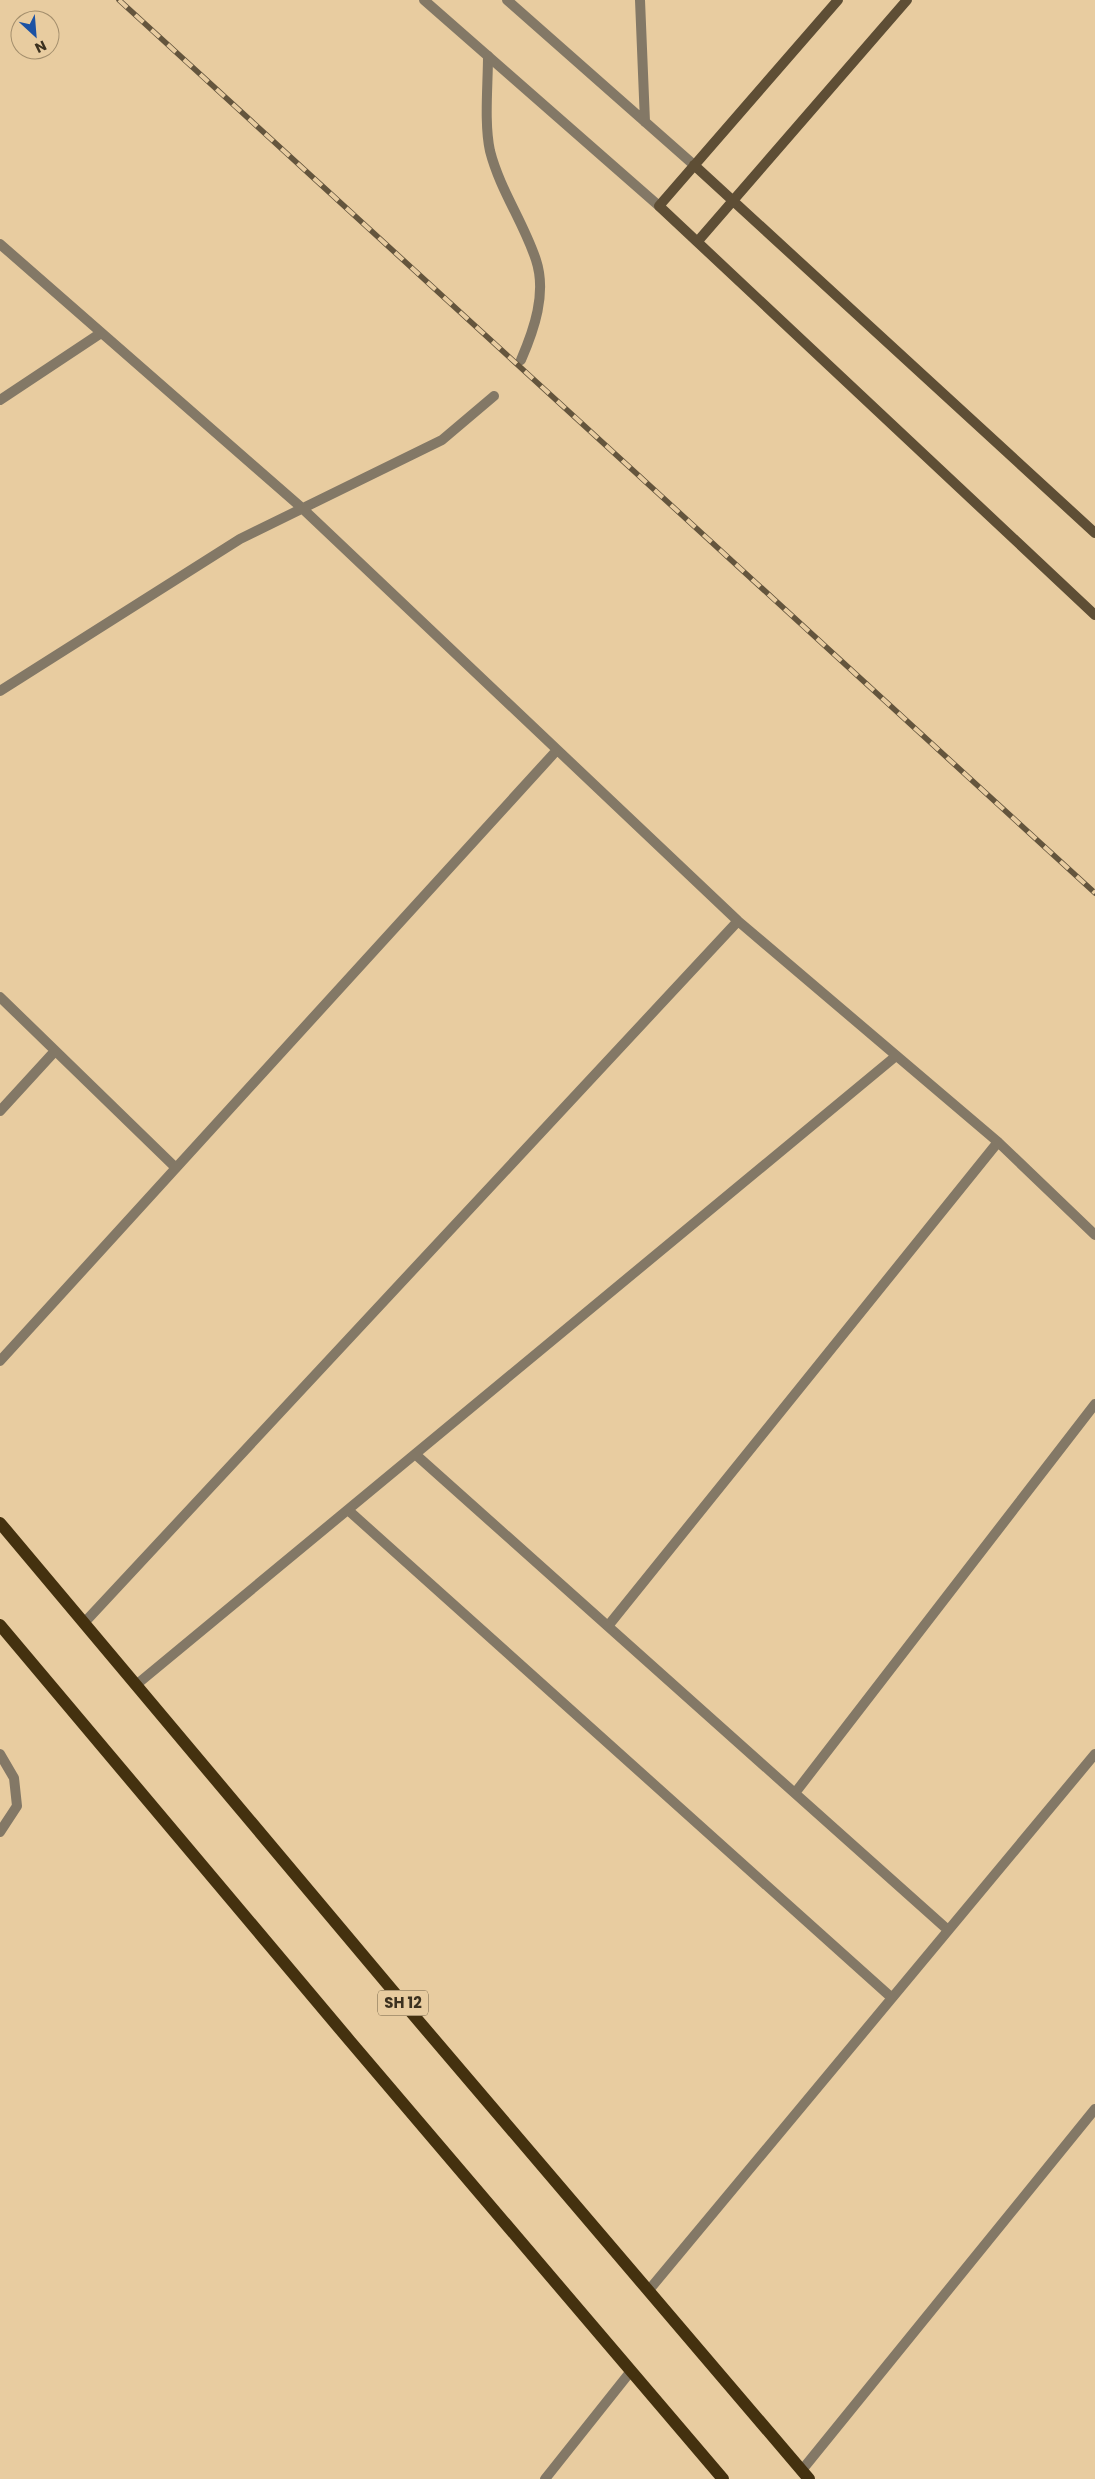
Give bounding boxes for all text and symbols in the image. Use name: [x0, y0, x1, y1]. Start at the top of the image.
north arrow: [10, 10, 60, 60]
text: N: [32, 35, 50, 58]
road number: SH 12: [378, 1990, 428, 2016]

